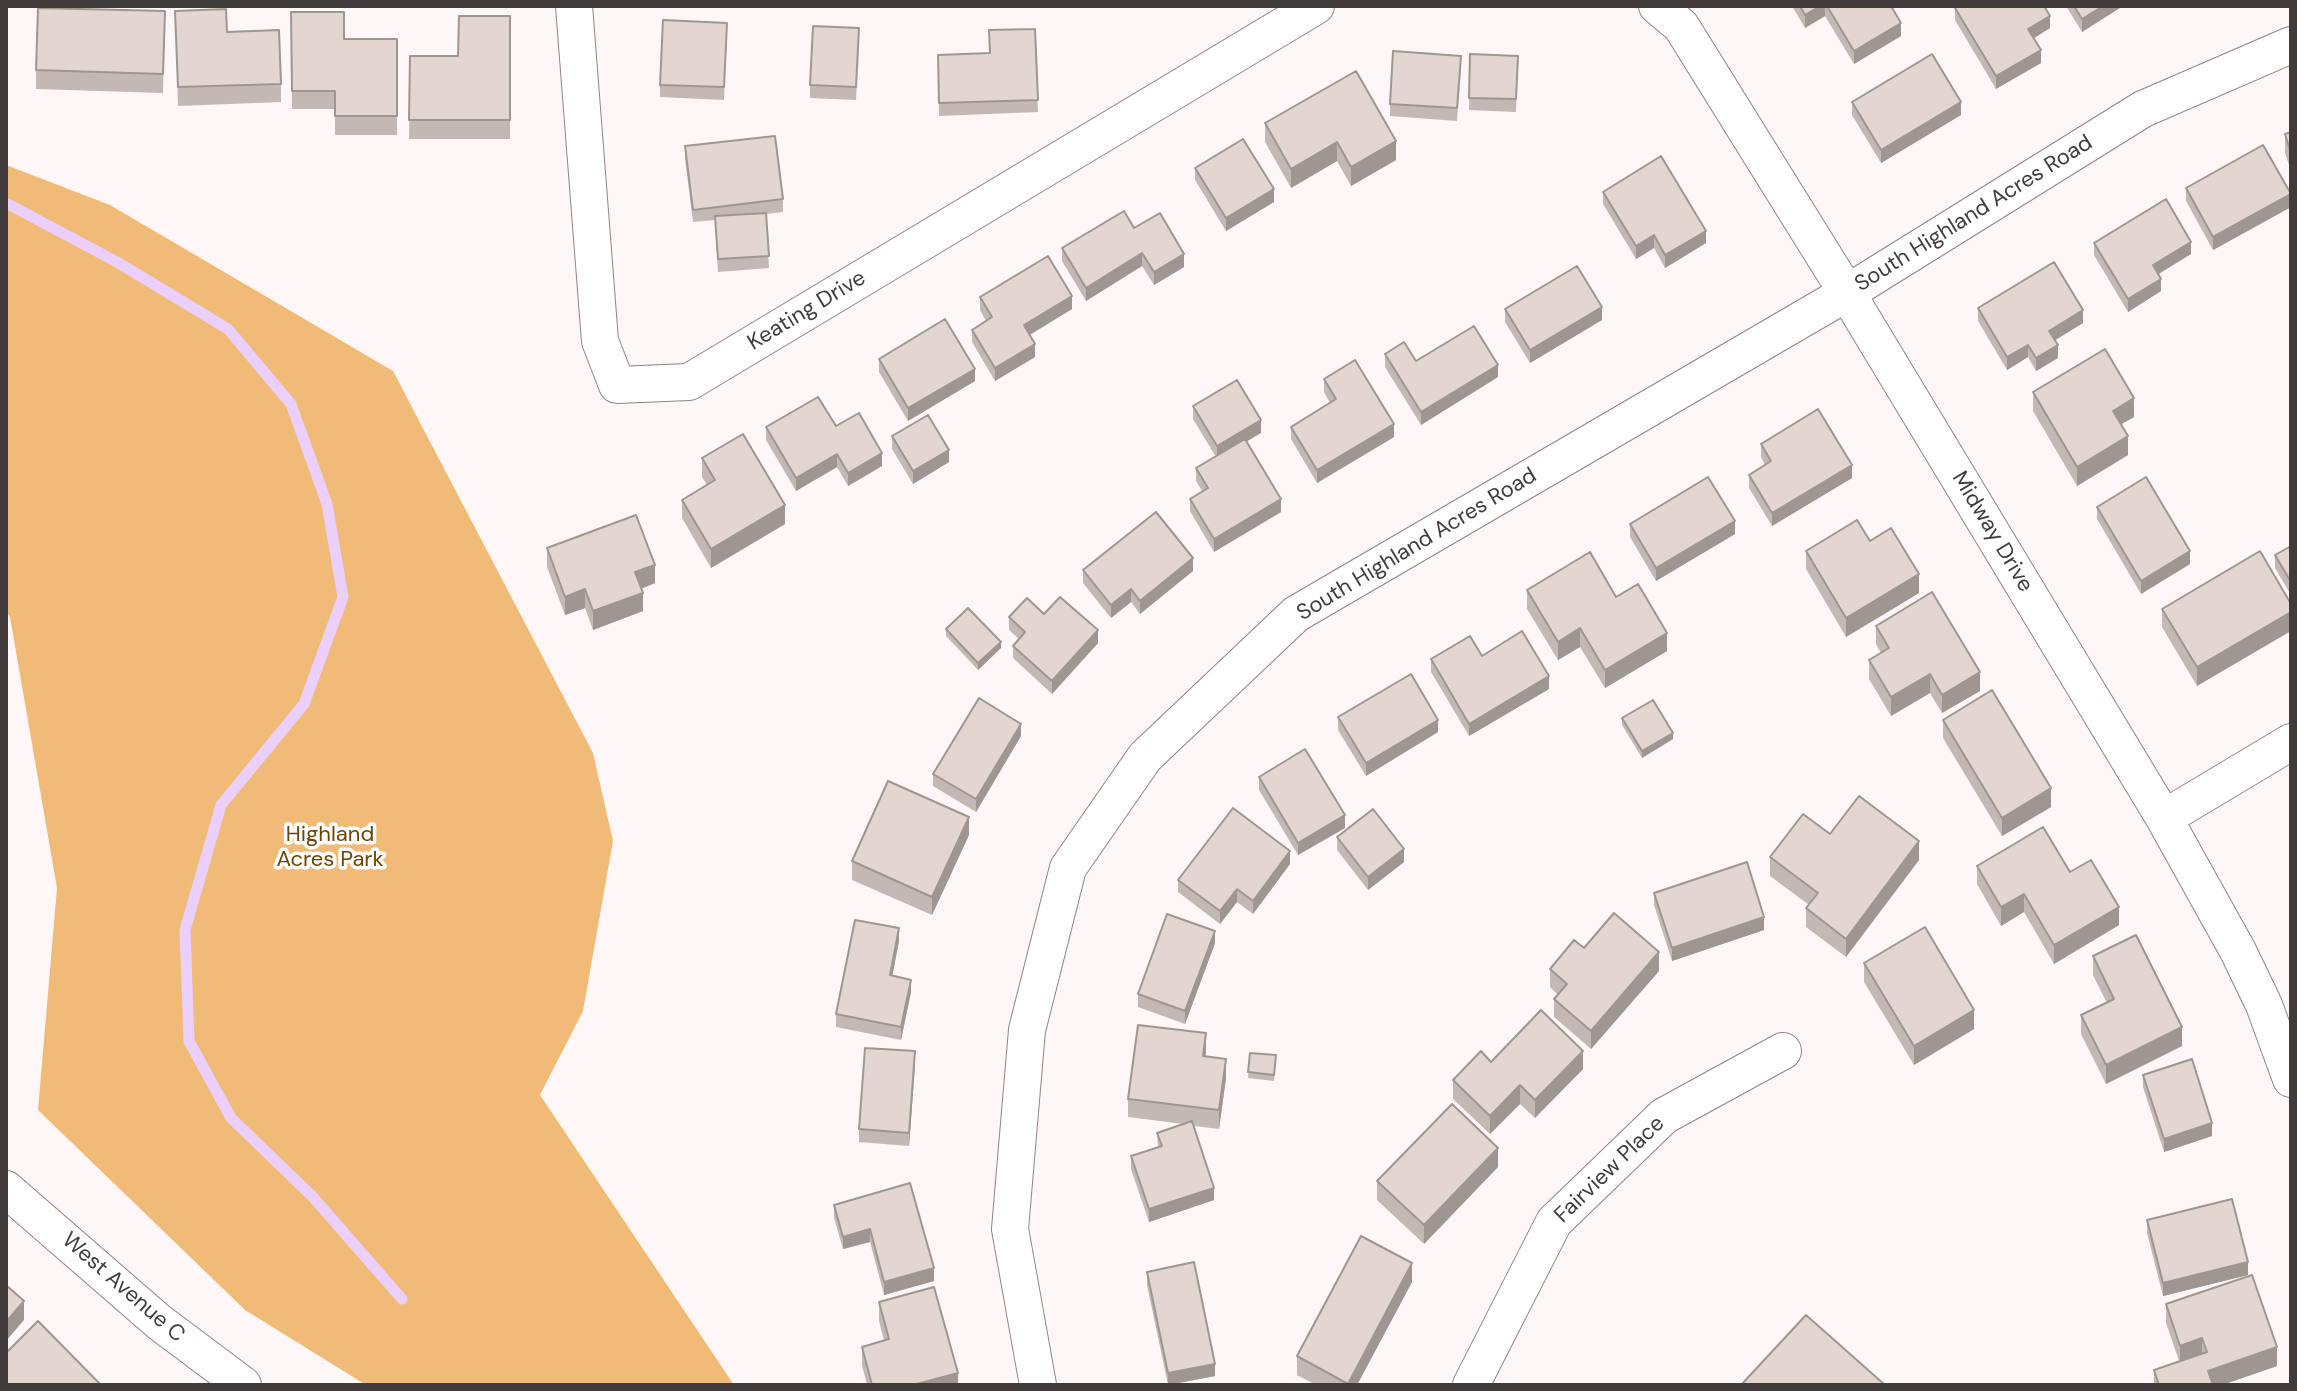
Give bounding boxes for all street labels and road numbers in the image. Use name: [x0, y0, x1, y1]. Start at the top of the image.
street label: South Highland Acres Road: [1850, 130, 2098, 298]
street label: Keating Drive: [743, 265, 871, 357]
street label: South Highland Acres Road: [1292, 463, 1542, 627]
street label: Midway Drive: [1946, 467, 2038, 597]
street label: Fairview Place: [1550, 1111, 1670, 1229]
street label: West Avenue C: [56, 1227, 190, 1349]

